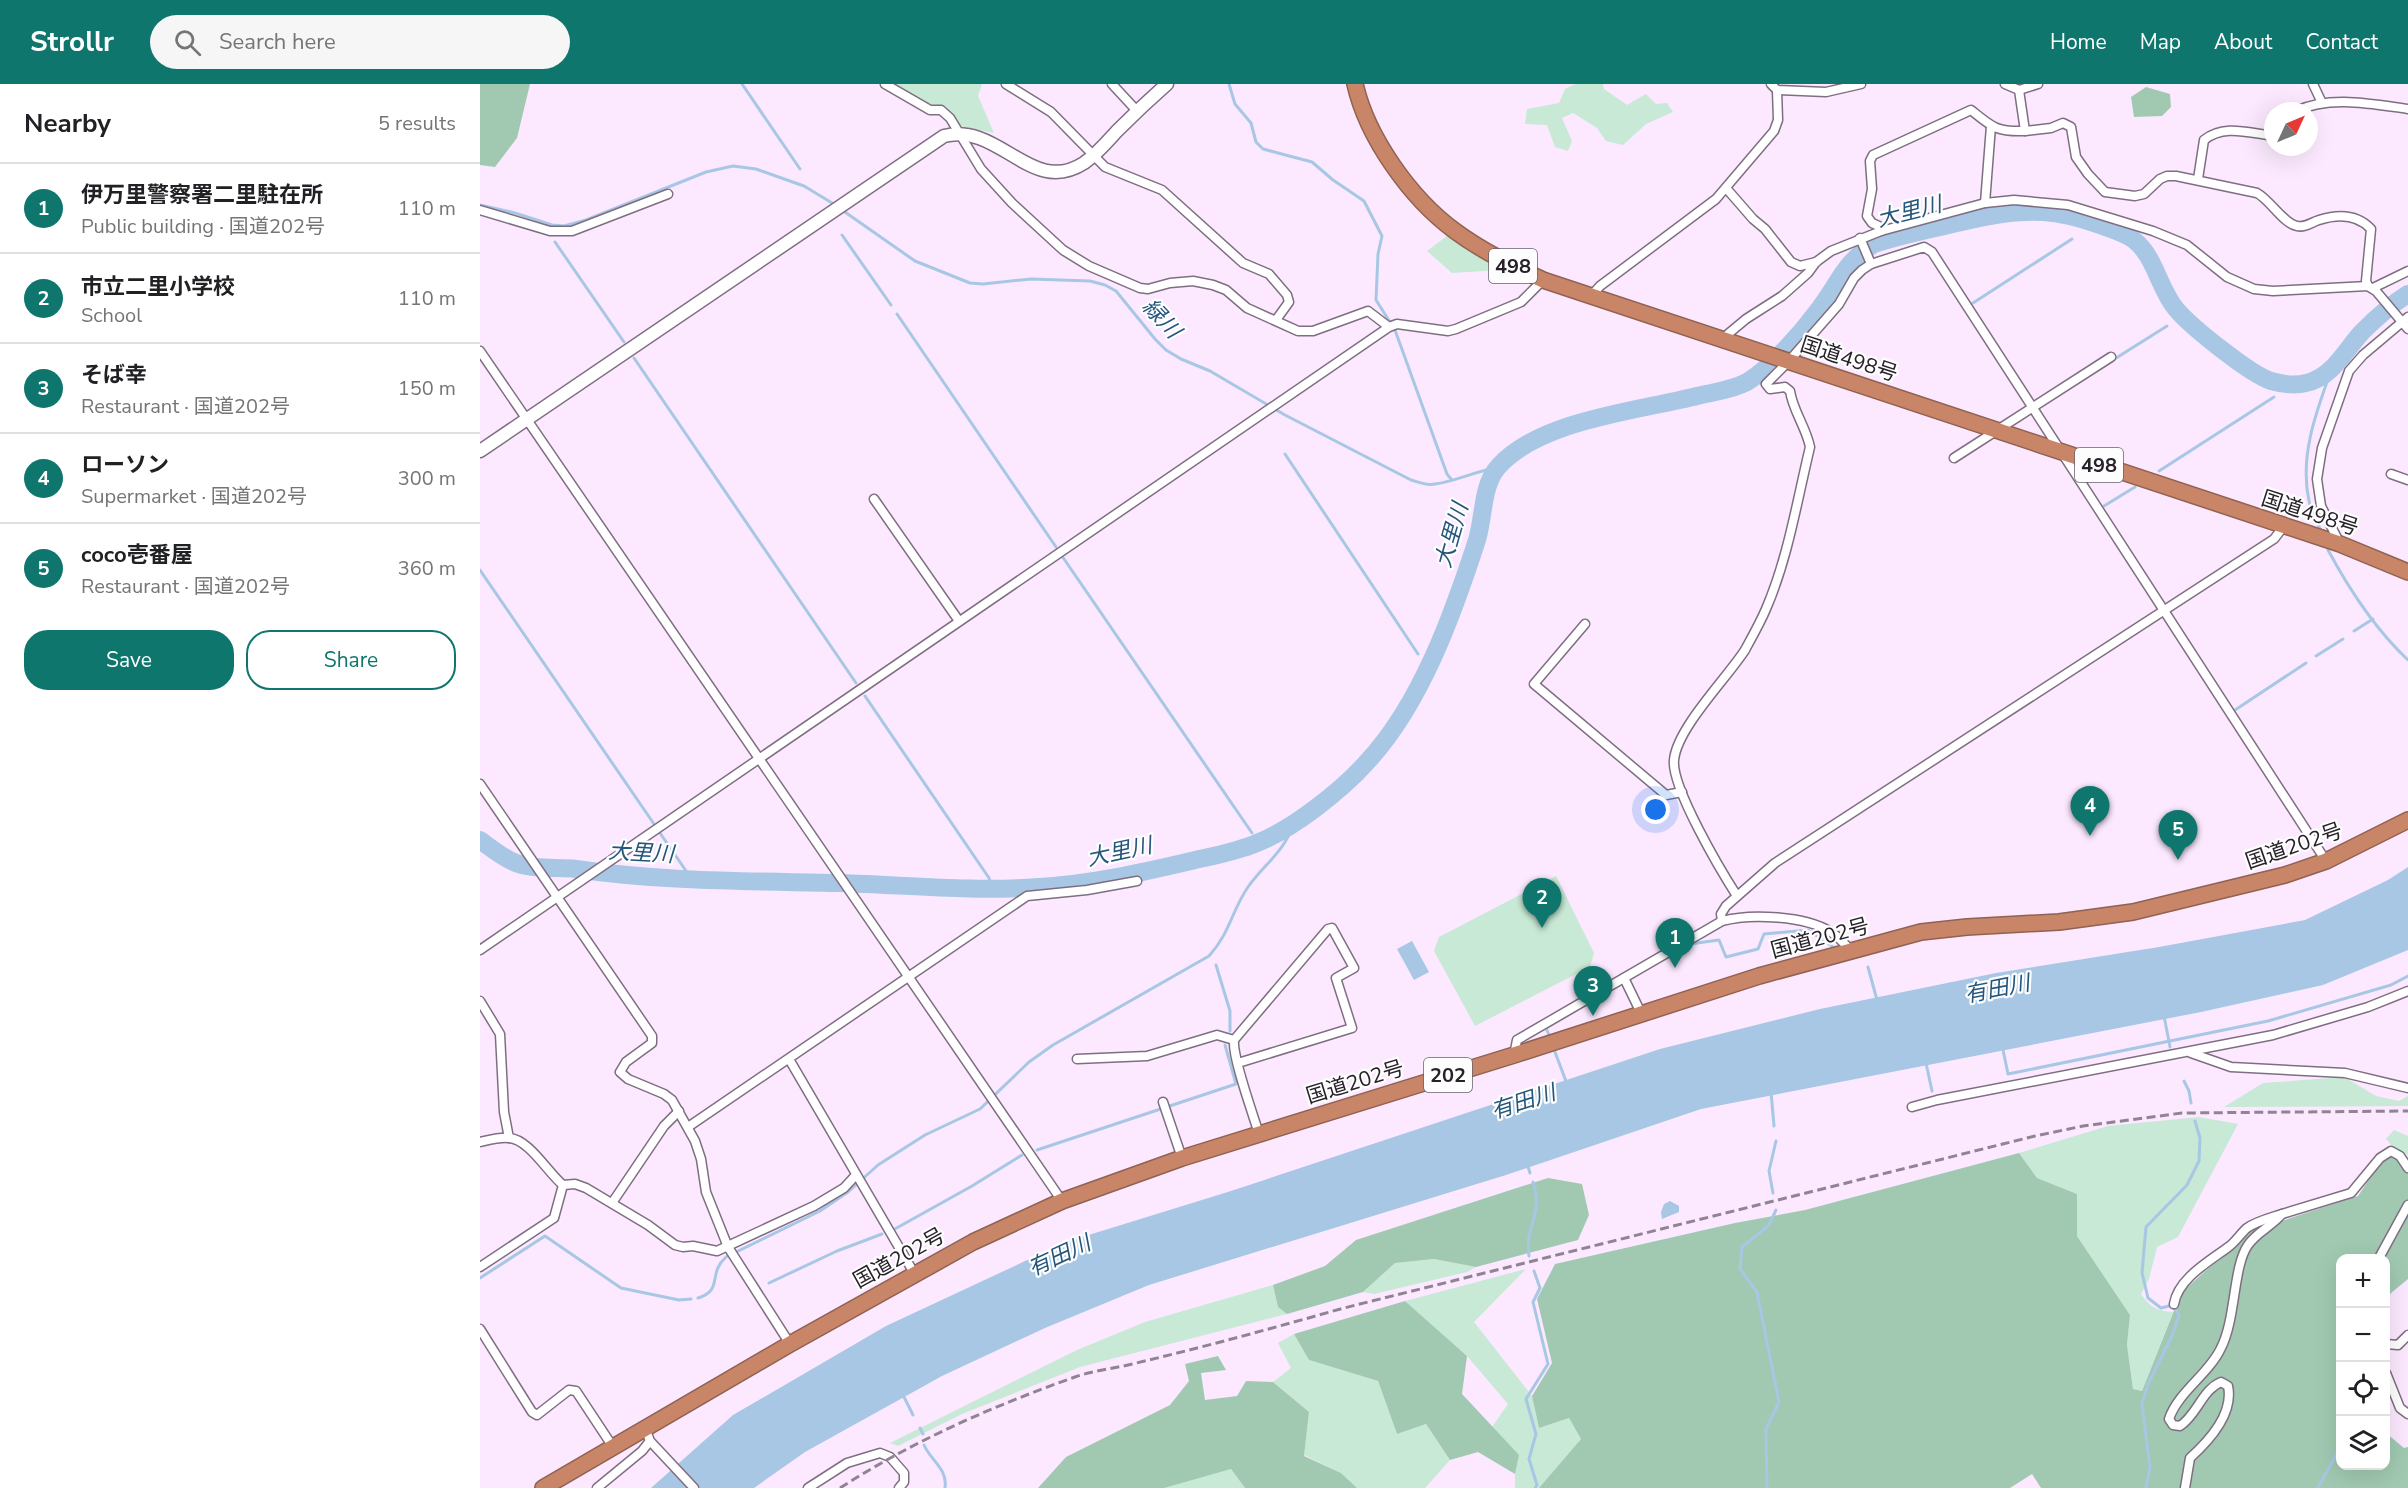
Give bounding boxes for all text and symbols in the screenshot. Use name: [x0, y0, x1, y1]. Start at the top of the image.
search box: [150, 15, 570, 69]
text: Strollr: [30, 23, 114, 61]
icon: search: [171, 26, 204, 59]
text: Search here: [219, 27, 336, 57]
text: Home: [2050, 28, 2107, 56]
text: Map: [2140, 28, 2181, 56]
text: About: [2214, 28, 2272, 56]
text: Contact: [2305, 28, 2378, 56]
north arrow: [2264, 102, 2318, 156]
text: Nearby: [24, 106, 111, 141]
text: 5 results: [378, 110, 456, 137]
text: 伊万里警察署二里駐在所: [81, 180, 323, 210]
water label: 大里川: [1874, 189, 1947, 235]
text: 1: [38, 195, 50, 222]
text: 110 m: [398, 195, 456, 222]
text: Public building · 国道202号: [81, 213, 325, 240]
road number: 498: [1489, 249, 1537, 283]
text: 市立二里小学校: [81, 272, 235, 302]
text: 2: [38, 285, 50, 312]
text: 110 m: [398, 285, 456, 312]
water label: 緑川: [1135, 292, 1189, 346]
text: School: [81, 302, 142, 329]
street label: 国道498号: [1797, 330, 1901, 388]
text: そば幸: [81, 360, 147, 390]
text: 3: [38, 375, 50, 402]
text: 150 m: [398, 375, 456, 402]
text: Restaurant · 国道202号: [81, 393, 290, 420]
road number: 498: [2075, 448, 2123, 482]
text: ローソン: [81, 450, 169, 480]
text: 4: [38, 465, 50, 492]
text: 300 m: [398, 465, 456, 492]
text: Supermarket · 国道202号: [81, 483, 307, 510]
street label: 国道498号: [2258, 484, 2362, 542]
water label: 大里川: [1428, 498, 1476, 571]
text: coco壱番屋: [81, 540, 193, 570]
text: 5: [38, 555, 50, 582]
text: 360 m: [398, 555, 456, 582]
text: Restaurant · 国道202号: [81, 573, 290, 600]
button: Save: [24, 630, 234, 690]
button: Share: [246, 630, 456, 690]
pin: 4: [2070, 786, 2110, 836]
your location: [1641, 795, 1670, 824]
pin: 5: [2158, 810, 2198, 860]
street label: 国道202号: [2242, 816, 2346, 876]
water label: 大里川: [1084, 830, 1157, 874]
water label: 大里川: [607, 836, 677, 870]
pin: 2: [1522, 878, 1562, 928]
street label: 国道202号: [1768, 911, 1872, 965]
pin: 1: [1656, 918, 1694, 968]
pin: 3: [1574, 966, 1612, 1016]
water label: 有田川: [1962, 968, 2034, 1010]
street label: 国道202号: [1303, 1054, 1407, 1110]
road number: 202: [1424, 1058, 1472, 1092]
water label: 有田川: [1487, 1077, 1561, 1126]
street label: 国道202号: [848, 1221, 950, 1295]
water label: 有田川: [1023, 1228, 1097, 1283]
map controls: [2336, 1254, 2390, 1470]
button: +: [2336, 1254, 2390, 1308]
button: −: [2336, 1308, 2390, 1362]
button: locate: [2336, 1362, 2390, 1416]
button: layers: [2336, 1416, 2390, 1470]

